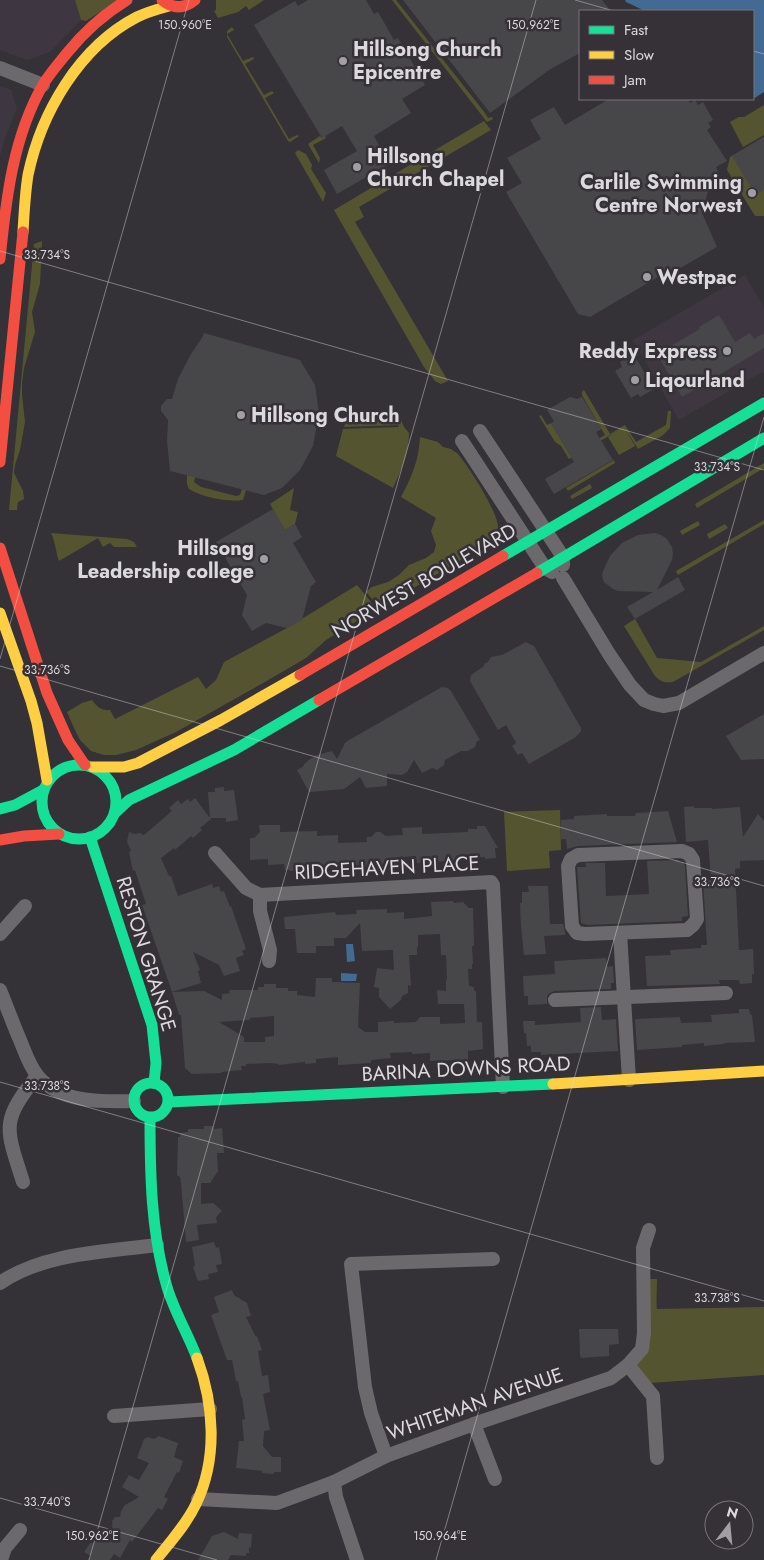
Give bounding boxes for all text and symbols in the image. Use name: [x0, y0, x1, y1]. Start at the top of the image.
legend: [579, 10, 754, 100]
text: 150.960°E: [158, 16, 212, 34]
text: 150.962°E: [506, 16, 560, 34]
text: Fast: [624, 19, 648, 41]
place label: Hillsong Church Epicentre: [353, 35, 502, 87]
text: Slow: [624, 44, 655, 66]
marker: Hillsong Church Epicentre: [337, 55, 349, 67]
text: Jam: [622, 69, 647, 91]
place label: Hillsong Church Chapel: [367, 142, 504, 194]
marker: Hillsong Church Chapel: [351, 161, 363, 173]
place label: Carlile Swimming Centre Norwest: [580, 168, 743, 220]
marker: Carlile Swimming Centre Norwest: [746, 187, 758, 199]
text: 33.734°S: [24, 246, 71, 264]
place label: Westpac: [657, 263, 737, 292]
marker: Westpac: [641, 271, 653, 283]
place label: Reddy Express: [579, 337, 717, 366]
marker: Reddy Express: [721, 345, 733, 357]
place label: Liqourland: [645, 366, 745, 395]
marker: Liqourland: [629, 374, 641, 386]
place label: Hillsong Church: [251, 401, 400, 430]
marker: Hillsong Church: [235, 409, 247, 421]
text: 33.734°S: [694, 458, 741, 476]
street label: NORWEST BOULEVARD: [327, 516, 521, 646]
place label: Hillsong Leadership college: [77, 534, 254, 586]
marker: Hillsong Leadership college: [258, 553, 270, 565]
text: 33.736°S: [24, 661, 71, 679]
street label: RIDGEHAVEN PLACE: [294, 849, 480, 887]
street label: RESTON GRANGE: [109, 873, 183, 1035]
text: 33.736°S: [694, 873, 741, 891]
street label: BARINA DOWNS ROAD: [361, 1049, 571, 1089]
text: 33.738°S: [24, 1077, 70, 1095]
text: 33.738°S: [694, 1289, 740, 1307]
street label: WHITEMAN AVENUE: [383, 1360, 567, 1448]
text: 33.740°S: [24, 1493, 71, 1511]
north arrow: [704, 1500, 754, 1550]
text: N: [724, 1501, 741, 1524]
text: 150.962°E: [65, 1527, 119, 1545]
text: 150.964°E: [413, 1527, 467, 1545]

